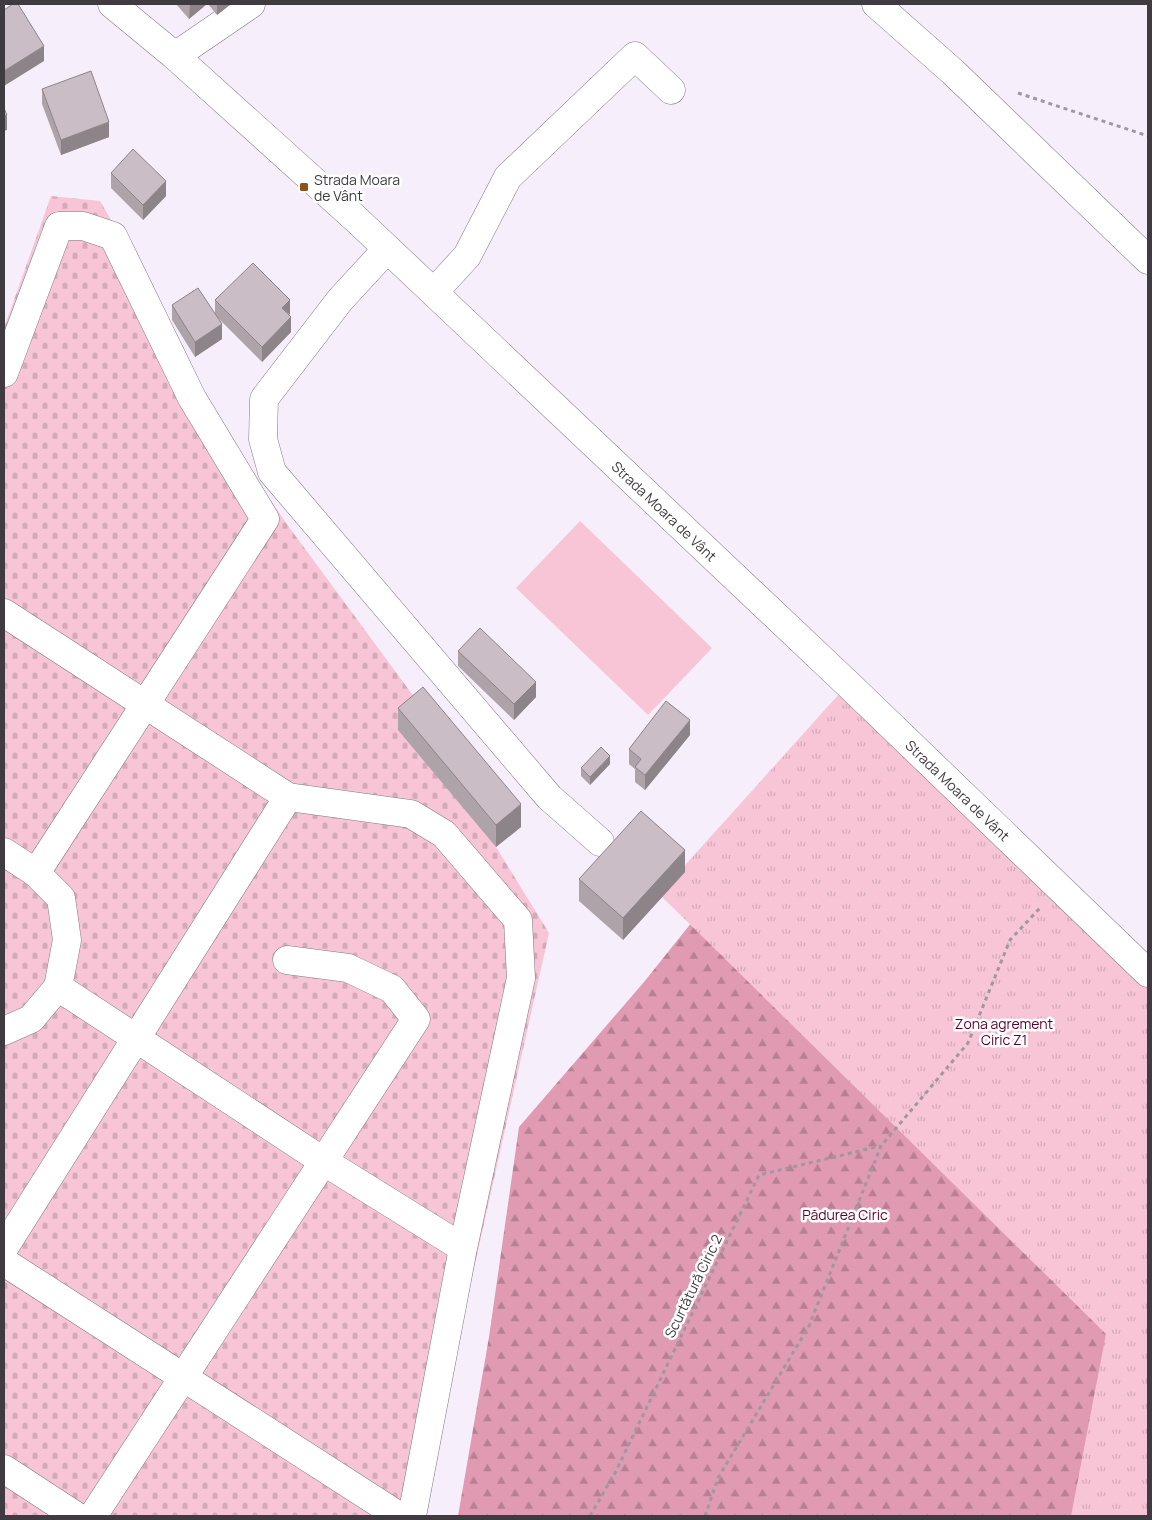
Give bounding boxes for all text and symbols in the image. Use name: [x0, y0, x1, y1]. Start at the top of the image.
place label: Strada Moara de Vânt: [314, 170, 400, 205]
marker: Strada Moara de Vânt: [298, 181, 310, 193]
street label: Strada Moara de Vânt: [608, 457, 722, 565]
street label: Strada Moara de Vânt: [902, 735, 1014, 845]
park label: Zona agrement Ciric Z1: [955, 1014, 1054, 1049]
park label: Pădurea Ciric: [802, 1205, 888, 1224]
street label: Scurtătură Ciric 2: [660, 1231, 726, 1341]

